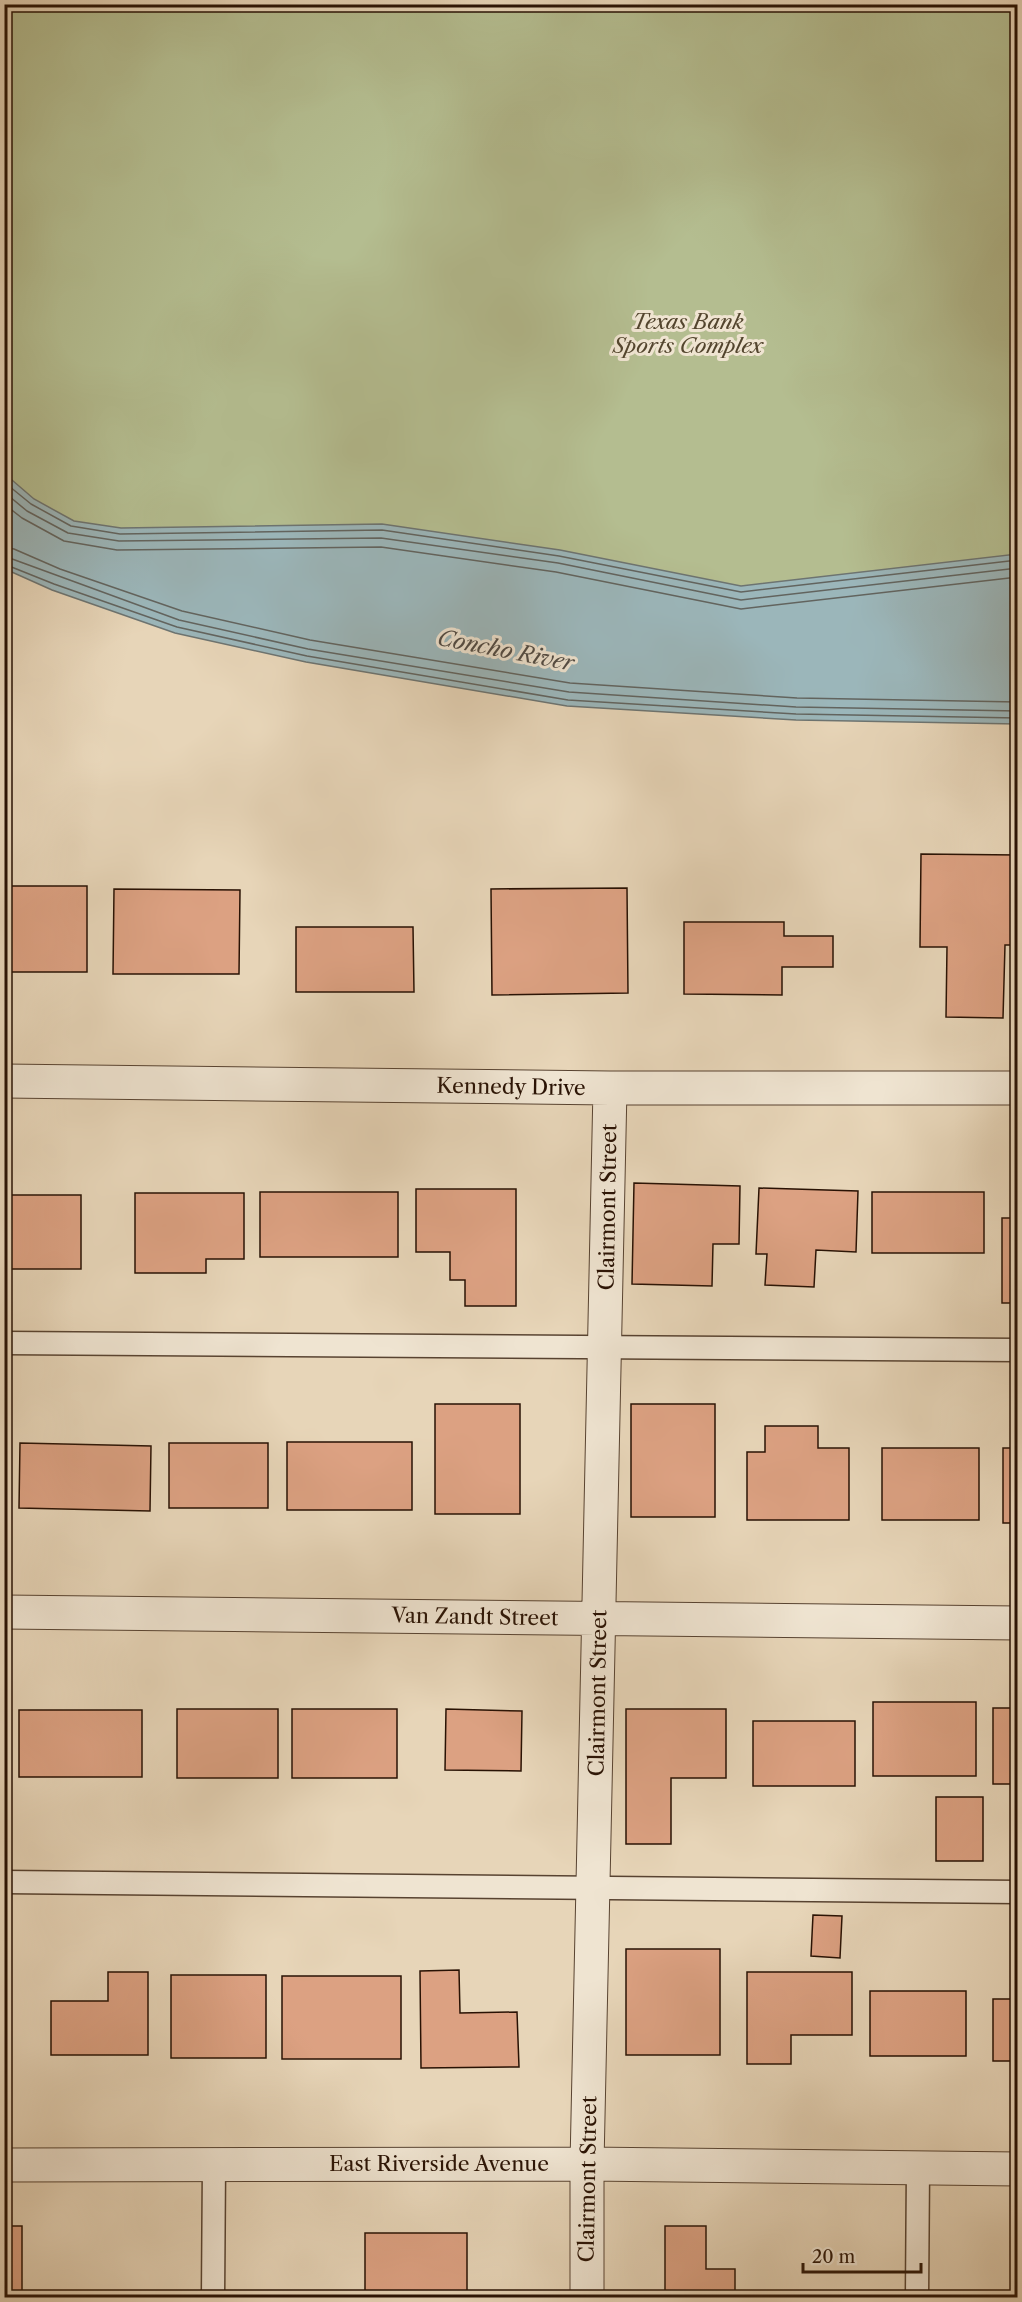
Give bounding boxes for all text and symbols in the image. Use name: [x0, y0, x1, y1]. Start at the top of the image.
park label: Texas Bank Sports Complex: [611, 309, 765, 358]
water label: Concho River: [435, 624, 578, 677]
street label: Kennedy Drive: [436, 1073, 586, 1100]
street label: Clairmont Street: [594, 1123, 621, 1291]
street label: Van Zandt Street: [390, 1603, 559, 1630]
street label: Clairmont Street: [584, 1609, 611, 1777]
street label: Clairmont Street: [574, 2095, 601, 2263]
street label: East Riverside Avenue: [329, 2151, 549, 2176]
scale bar: [803, 2236, 922, 2274]
text: 20 m: [812, 2246, 856, 2268]

